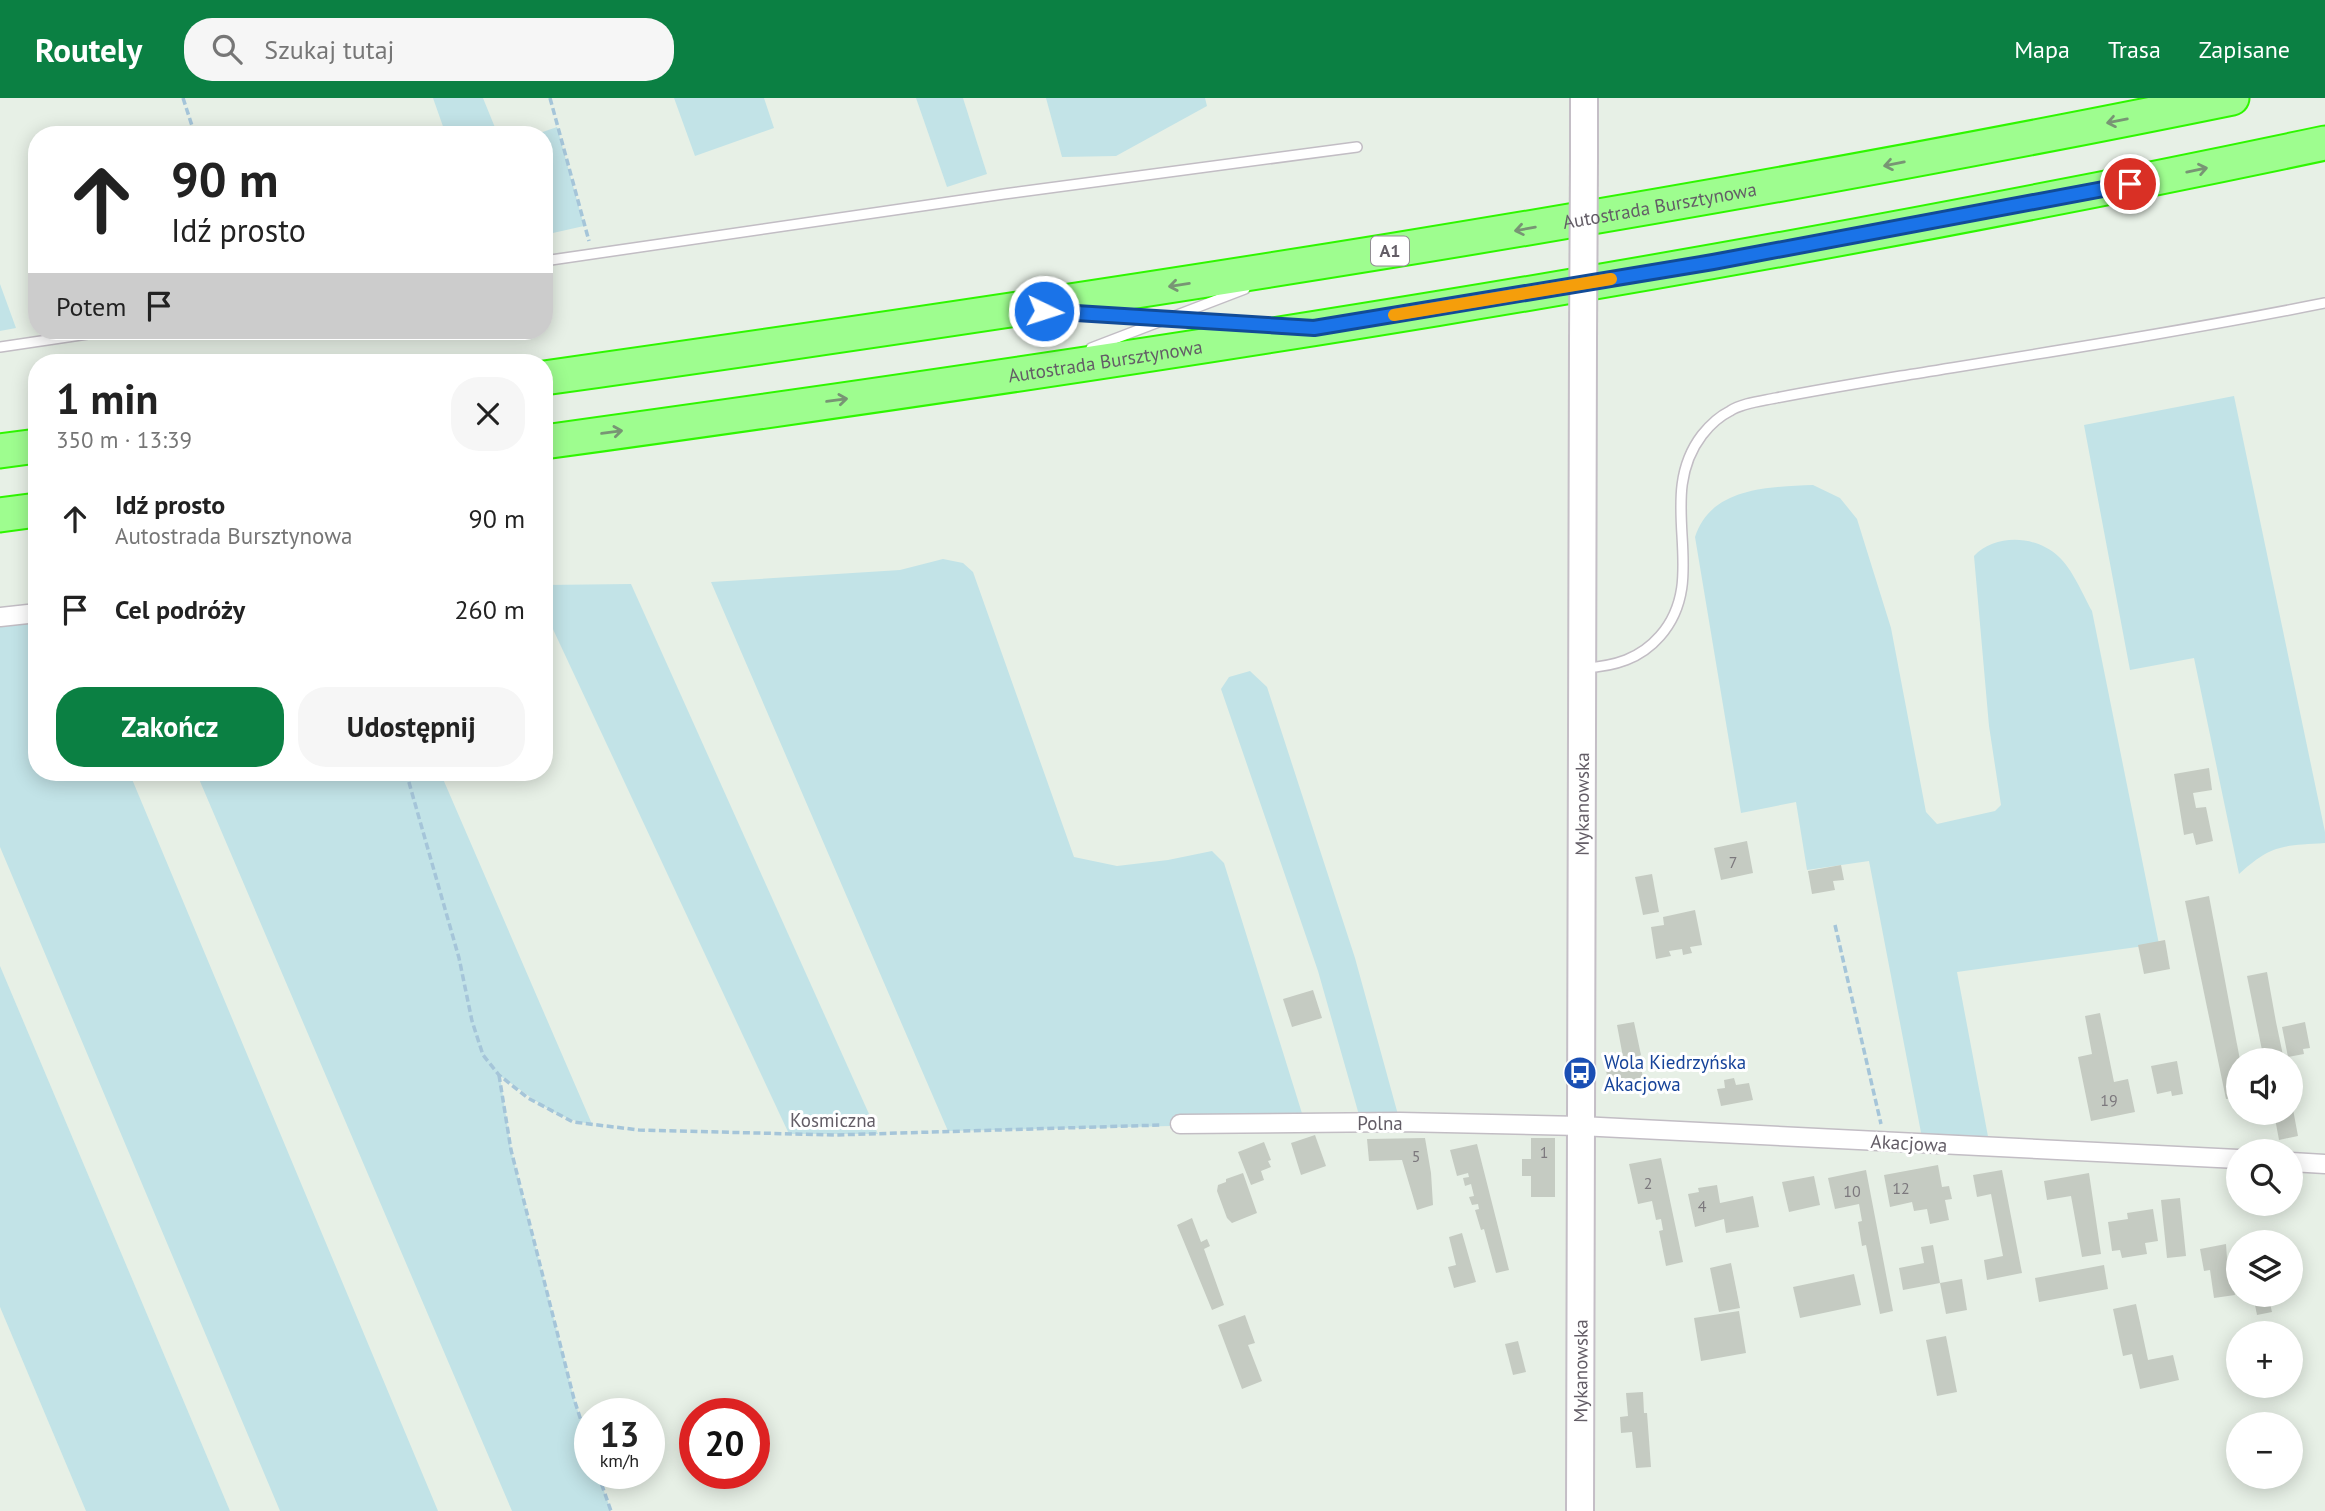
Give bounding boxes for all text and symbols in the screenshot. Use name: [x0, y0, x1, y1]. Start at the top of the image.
search box: [184, 18, 674, 81]
text: Routely: [35, 28, 142, 71]
icon: search: [208, 30, 246, 68]
text: Szukaj tutaj: [264, 33, 395, 66]
text: Mapa: [2014, 34, 2070, 65]
text: Trasa: [2108, 34, 2161, 65]
text: Zapisane: [2199, 34, 2290, 65]
one-way arrow: [2106, 115, 2129, 129]
text: 90 m: [171, 147, 278, 211]
icon: ahead: [56, 154, 147, 245]
pin: [2100, 154, 2160, 214]
one-way arrow: [1883, 157, 1906, 171]
one-way arrow: [2185, 163, 2208, 177]
icon: arrive: [2111, 165, 2149, 203]
street label: Autostrada Bursztynowa: [1561, 177, 1758, 234]
text: Idź prosto: [171, 209, 306, 251]
one-way arrow: [1514, 223, 1537, 236]
road number: A1: [1371, 236, 1409, 266]
position arrow: [1007, 274, 1081, 348]
one-way arrow: [1169, 279, 1191, 292]
icon: arrive: [140, 287, 178, 325]
text: Potem: [56, 290, 126, 323]
street label: Autostrada Bursztynowa: [1006, 334, 1204, 388]
text: 1 min: [56, 371, 158, 426]
button: close: [451, 377, 525, 451]
one-way arrow: [825, 393, 848, 406]
text: 350 m · 13:39: [56, 425, 192, 454]
one-way arrow: [600, 425, 623, 438]
text: Idź prosto: [115, 488, 225, 521]
icon: ahead: [56, 500, 94, 538]
text: 90 m: [469, 502, 525, 535]
text: Autostrada Bursztynowa: [115, 521, 352, 550]
icon: arrive: [56, 591, 94, 629]
text: Cel podróży: [115, 593, 245, 626]
text: 260 m: [454, 593, 525, 626]
button: Zakończ: [56, 687, 284, 767]
button: Udostępnij: [298, 687, 525, 767]
street label: Mykanowska: [1570, 752, 1594, 856]
house number: 7: [1729, 852, 1737, 872]
map controls: [2226, 1048, 2303, 1489]
button: sound: [2226, 1048, 2303, 1125]
place label: Wola Kiedrzyńska Akacjowa: [1604, 1050, 1746, 1096]
bus stop icon: Wola Kiedrzyńska Akacjowa: [1561, 1054, 1599, 1092]
house number: 19: [2100, 1090, 2118, 1110]
street label: Kosmiczna: [790, 1108, 876, 1132]
street label: Polna: [1357, 1111, 1403, 1135]
street label: Akacjowa: [1870, 1129, 1948, 1157]
button: search: [2226, 1139, 2303, 1216]
house number: 1: [1540, 1142, 1548, 1162]
house number: 5: [1412, 1146, 1420, 1166]
house number: 2: [1644, 1173, 1652, 1193]
house number: 12: [1892, 1178, 1910, 1198]
house number: 10: [1843, 1181, 1861, 1201]
house number: 4: [1698, 1196, 1707, 1216]
button: layers: [2226, 1230, 2303, 1307]
street label: Mykanowska: [1568, 1319, 1592, 1423]
button: +: [2226, 1321, 2303, 1398]
speed limit sign: 20: [679, 1398, 770, 1489]
text: 13: [600, 1411, 639, 1457]
button: −: [2226, 1412, 2303, 1489]
text: km/h: [600, 1449, 639, 1472]

